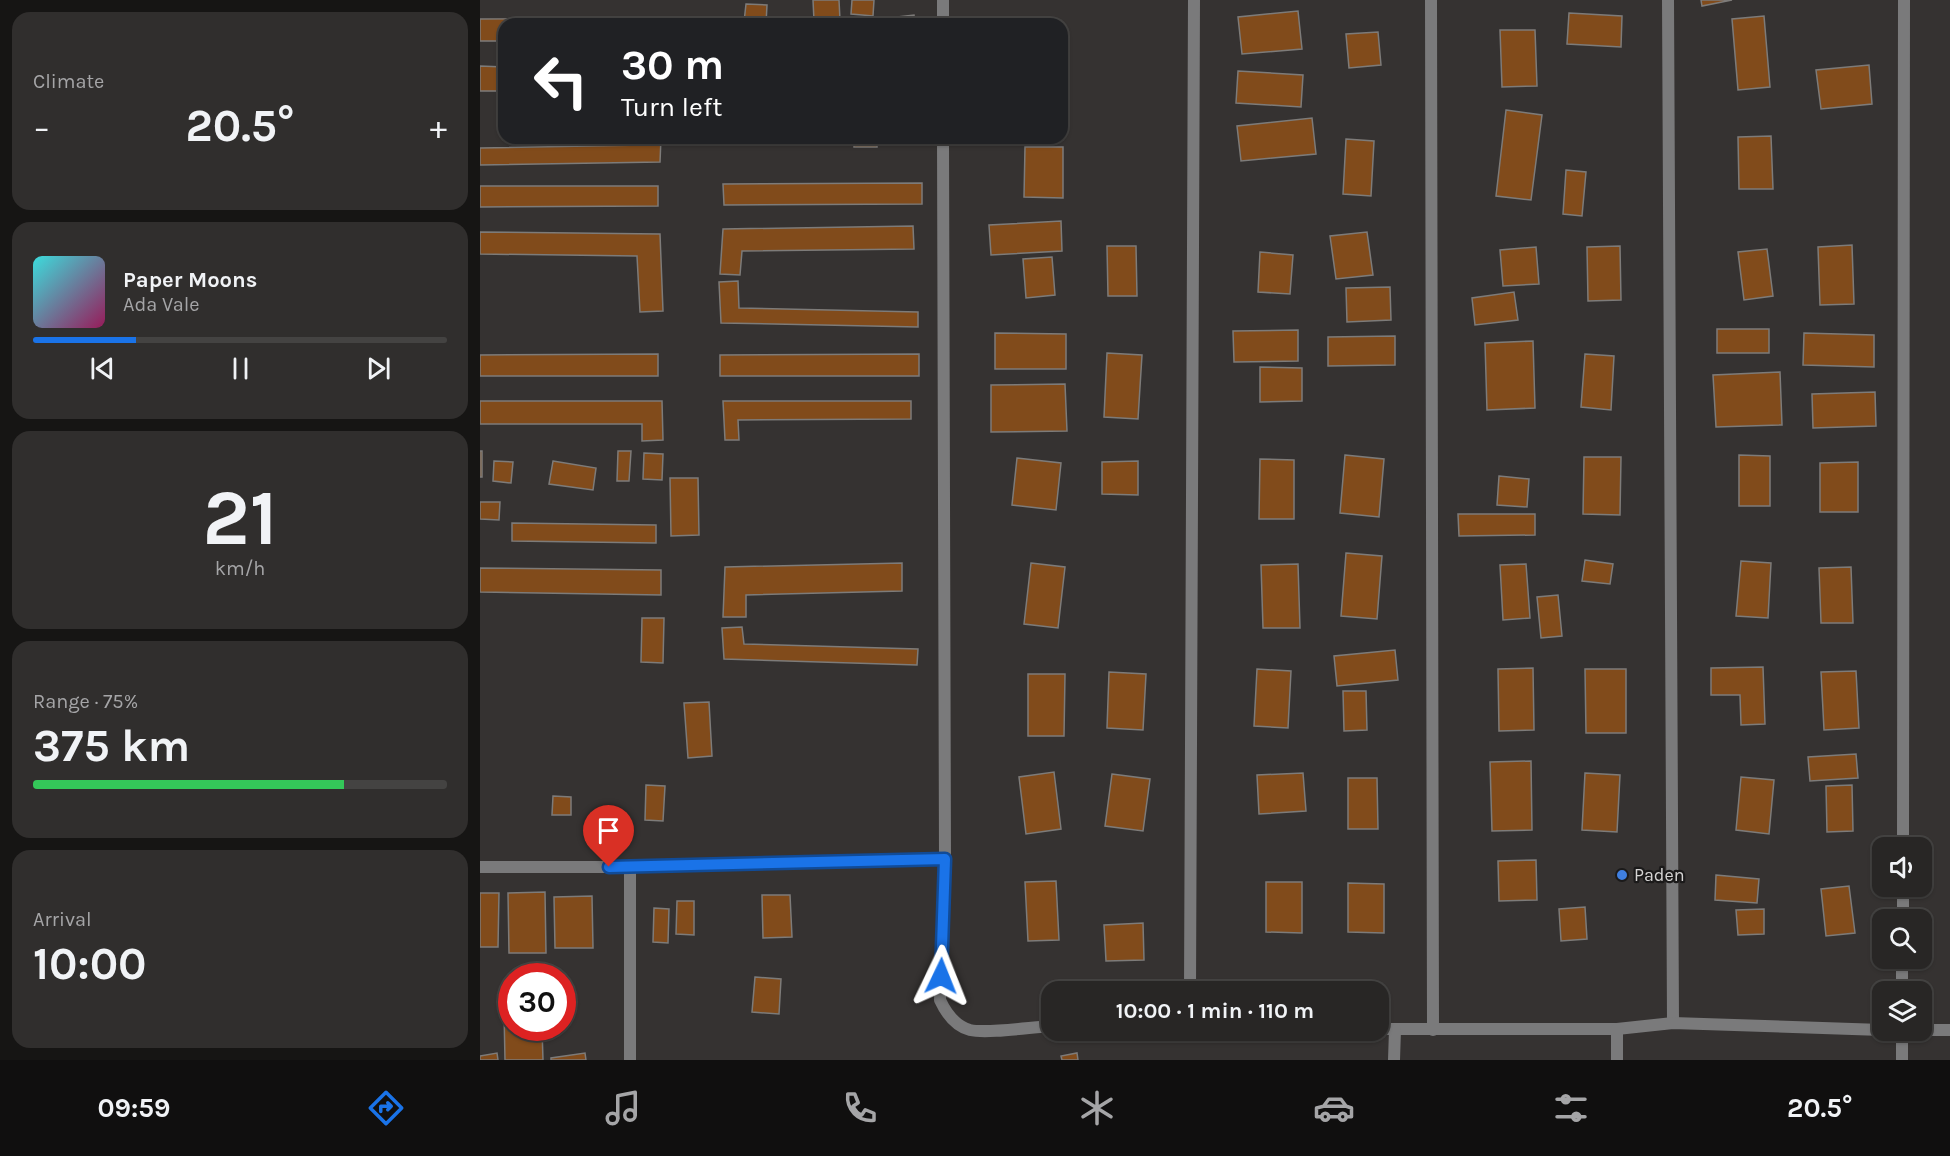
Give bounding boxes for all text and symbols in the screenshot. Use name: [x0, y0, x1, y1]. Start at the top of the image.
text: 30 m: [621, 40, 724, 90]
icon: left: [522, 42, 600, 120]
text: Climate: [33, 70, 104, 93]
text: Turn left: [621, 91, 722, 123]
text: 20.5°: [185, 100, 295, 152]
text: −: [33, 108, 50, 146]
text: +: [430, 108, 447, 146]
text: Paper Moons: [123, 267, 257, 293]
text: Ada Vale: [123, 293, 200, 316]
icon: previous: [86, 352, 119, 385]
icon: pause: [224, 352, 257, 385]
icon: next: [362, 352, 395, 385]
text: 21: [203, 472, 278, 564]
text: km/h: [215, 557, 265, 580]
text: Range · 75%: [33, 690, 138, 713]
text: 375 km: [33, 720, 190, 772]
pin: [583, 805, 634, 867]
icon: arrive: [592, 814, 625, 847]
map controls: [1872, 837, 1932, 1041]
button: sound: [1872, 837, 1932, 897]
place label: Paden: [1634, 864, 1685, 886]
marker: Paden: [1615, 868, 1629, 882]
text: Arrival: [33, 908, 92, 931]
button: search: [1872, 909, 1932, 969]
text: 10:00: [33, 938, 147, 990]
position arrow: [909, 944, 973, 1008]
speed limit sign: 30: [498, 963, 576, 1041]
button: layers: [1872, 981, 1932, 1041]
text: 10:00 · 1 min · 110 m: [1116, 998, 1314, 1024]
icon: directions: [365, 1087, 407, 1129]
icon: music: [602, 1087, 644, 1129]
icon: phone: [839, 1087, 881, 1129]
icon: climate: [1076, 1087, 1118, 1129]
icon: car: [1313, 1087, 1355, 1129]
icon: filters: [1550, 1087, 1592, 1129]
text: 09:59: [97, 1092, 170, 1124]
text: 20.5°: [1787, 1092, 1852, 1124]

